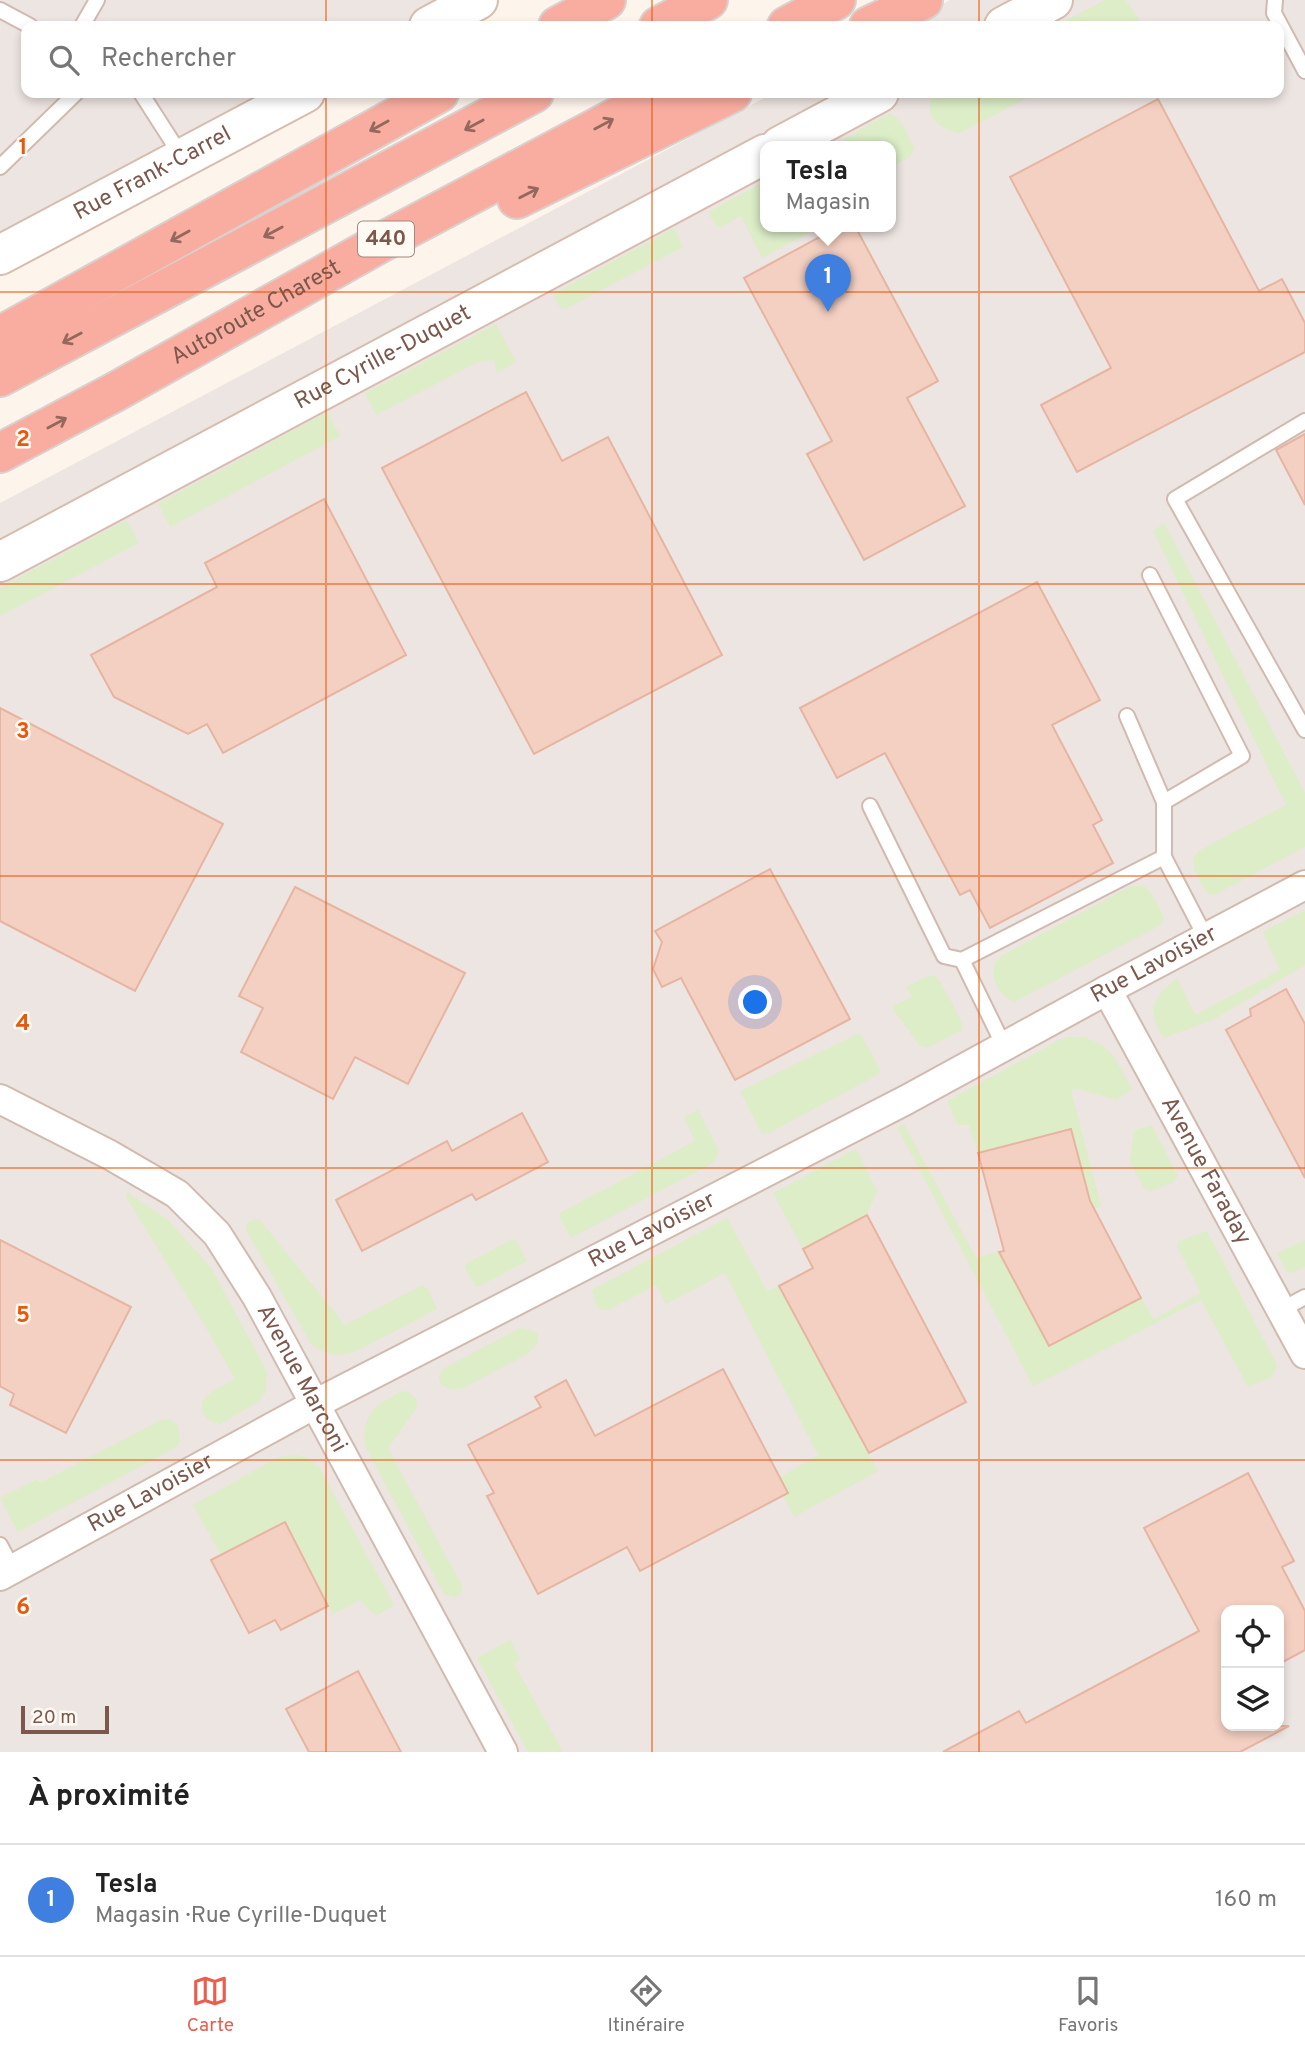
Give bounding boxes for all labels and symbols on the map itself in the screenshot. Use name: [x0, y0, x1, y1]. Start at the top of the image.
one-way arrow: [593, 116, 614, 130]
one-way arrow: [464, 118, 484, 132]
street label: Rue Frank-Carrel: [69, 120, 237, 228]
one-way arrow: [369, 120, 390, 133]
text: 1: [18, 134, 28, 163]
one-way arrow: [518, 185, 539, 199]
road number: 440: [358, 222, 414, 256]
one-way arrow: [263, 225, 283, 239]
one-way arrow: [170, 230, 191, 243]
street label: Autoroute Charest: [166, 254, 346, 372]
pin: 1: [805, 254, 851, 312]
street label: Rue Cyrille-Duquet: [290, 299, 476, 417]
one-way arrow: [62, 332, 83, 346]
one-way arrow: [46, 416, 67, 429]
text: 2: [16, 426, 30, 455]
text: 3: [16, 718, 30, 747]
street label: Rue Lavoisier: [1086, 920, 1222, 1010]
your location: [738, 985, 772, 1019]
text: 4: [16, 1010, 30, 1039]
street label: Avenue Faraday: [1154, 1092, 1257, 1250]
street label: Rue Lavoisier: [584, 1186, 721, 1275]
street label: Avenue Marconi: [249, 1300, 353, 1458]
text: 5: [16, 1302, 30, 1331]
street label: Rue Lavoisier: [83, 1447, 219, 1540]
text: 6: [16, 1594, 30, 1623]
scale bar: [21, 1703, 108, 1735]

